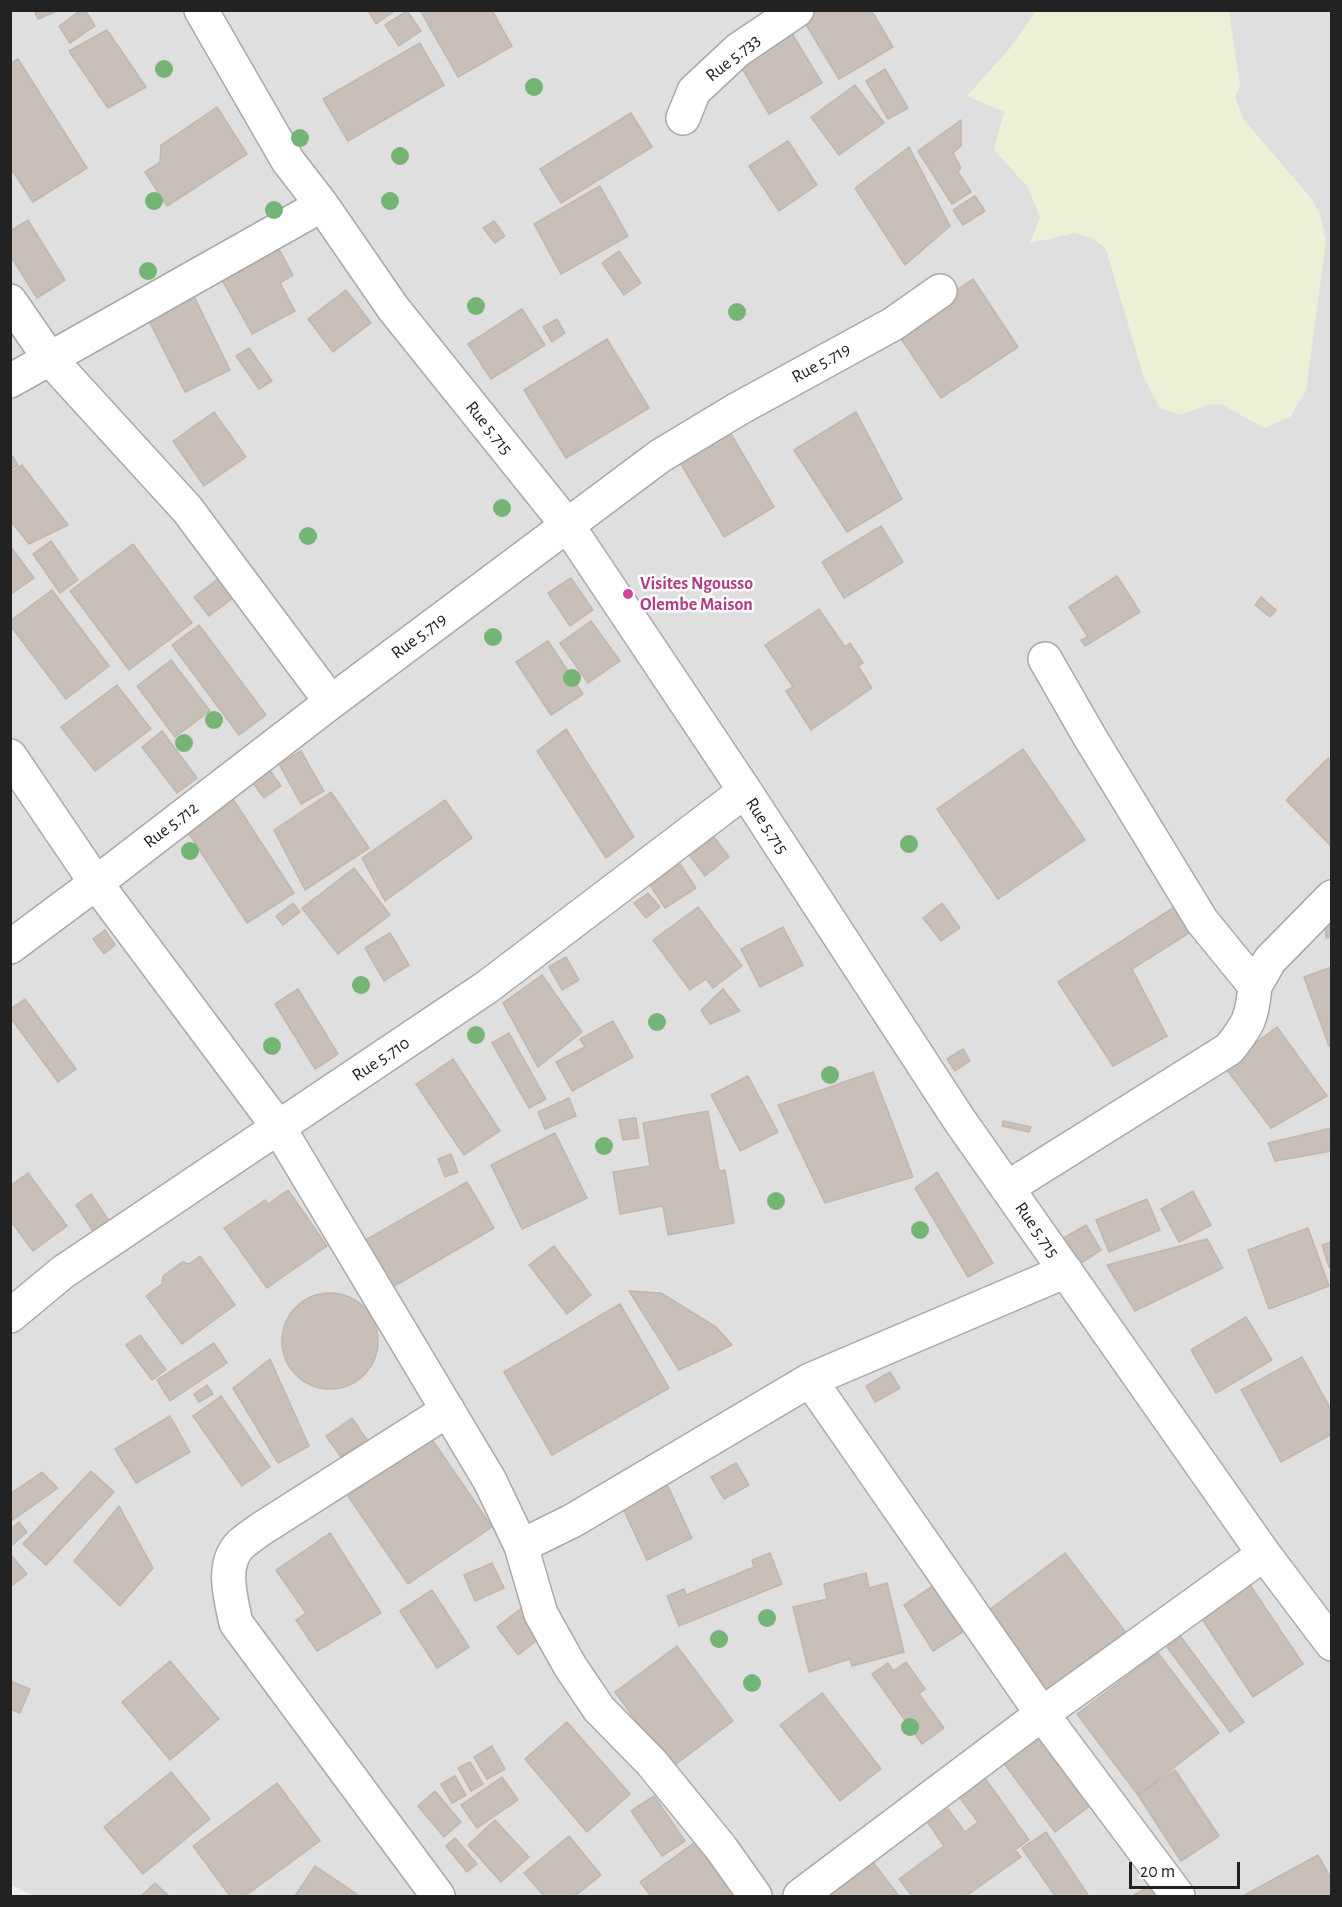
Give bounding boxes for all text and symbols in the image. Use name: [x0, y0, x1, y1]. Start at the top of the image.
street label: Rue 5.733: [701, 29, 765, 87]
street label: Rue 5.719: [788, 338, 854, 388]
street label: Rue 5.715: [461, 397, 517, 459]
place label: Visites Ngousso Olembe Maison: [640, 573, 753, 616]
marker: Visites Ngousso Olembe Maison: [621, 587, 635, 601]
street label: Rue 5.719: [387, 608, 451, 664]
street label: Rue 5.715: [741, 794, 793, 858]
street label: Rue 5.712: [139, 797, 203, 853]
street label: Rue 5.710: [348, 1032, 414, 1086]
street label: Rue 5.715: [1010, 1198, 1064, 1262]
scale bar: [1132, 1850, 1243, 1888]
text: 20 m: [1140, 1863, 1175, 1881]

